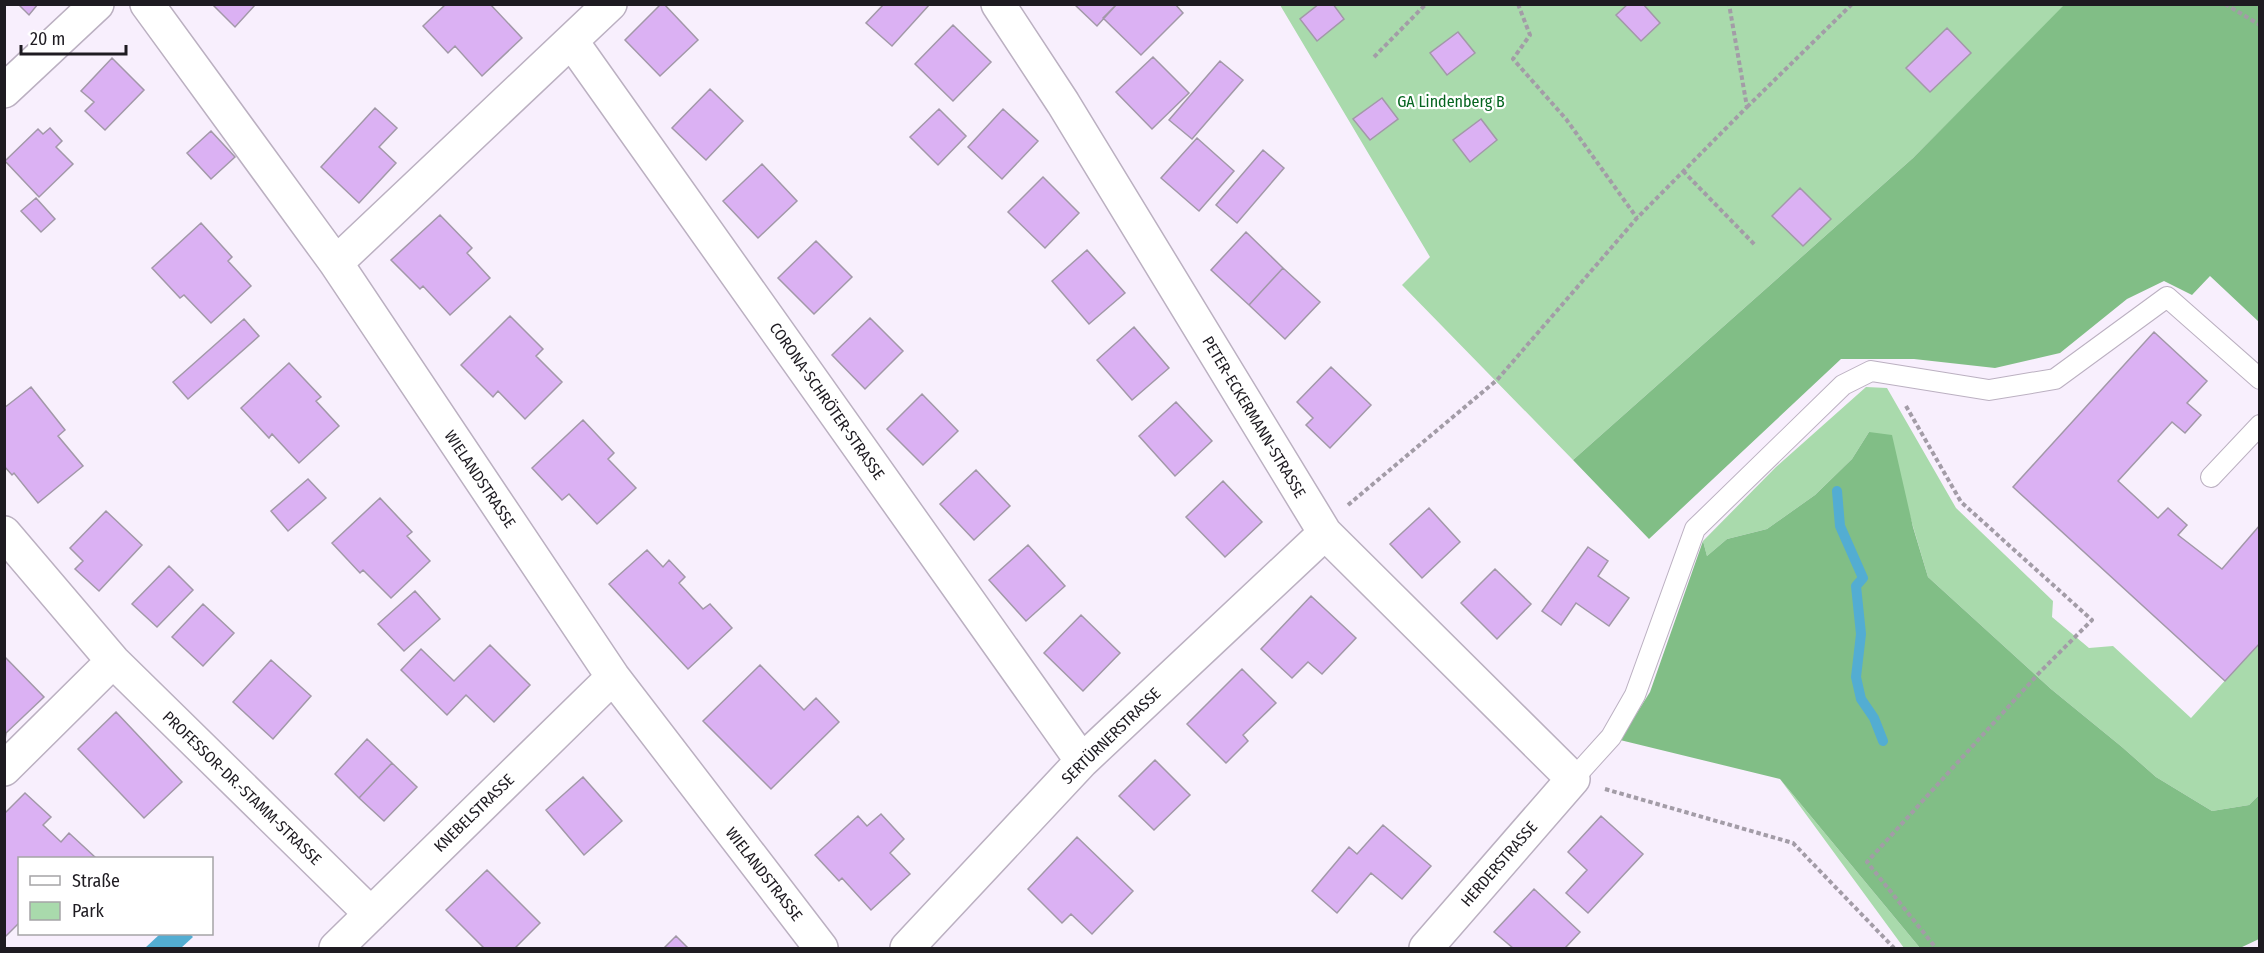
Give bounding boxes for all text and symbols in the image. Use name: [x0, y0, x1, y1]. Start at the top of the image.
scale bar: [21, 18, 126, 56]
text: 20 m: [30, 28, 65, 50]
park label: GA Lindenberg B: [1397, 92, 1505, 111]
street label: CORONA-SCHRÖTER-STRASSE: [765, 319, 889, 483]
street label: PETER-ECKERMANN-STRASSE: [1198, 333, 1310, 501]
street label: WIELANDSTRASSE: [440, 427, 520, 531]
street label: SERTÜRNERSTRASSE: [1057, 684, 1165, 788]
street label: PROFESSOR-DR.-STAMM-STRASSE: [159, 707, 325, 869]
street label: KNEBELSTRASSE: [430, 770, 518, 856]
street label: HERDERSTRASSE: [1457, 818, 1541, 910]
street label: WIELANDSTRASSE: [722, 823, 806, 925]
legend: [18, 857, 213, 935]
text: Straße: [72, 870, 120, 892]
text: Park: [72, 900, 105, 922]

